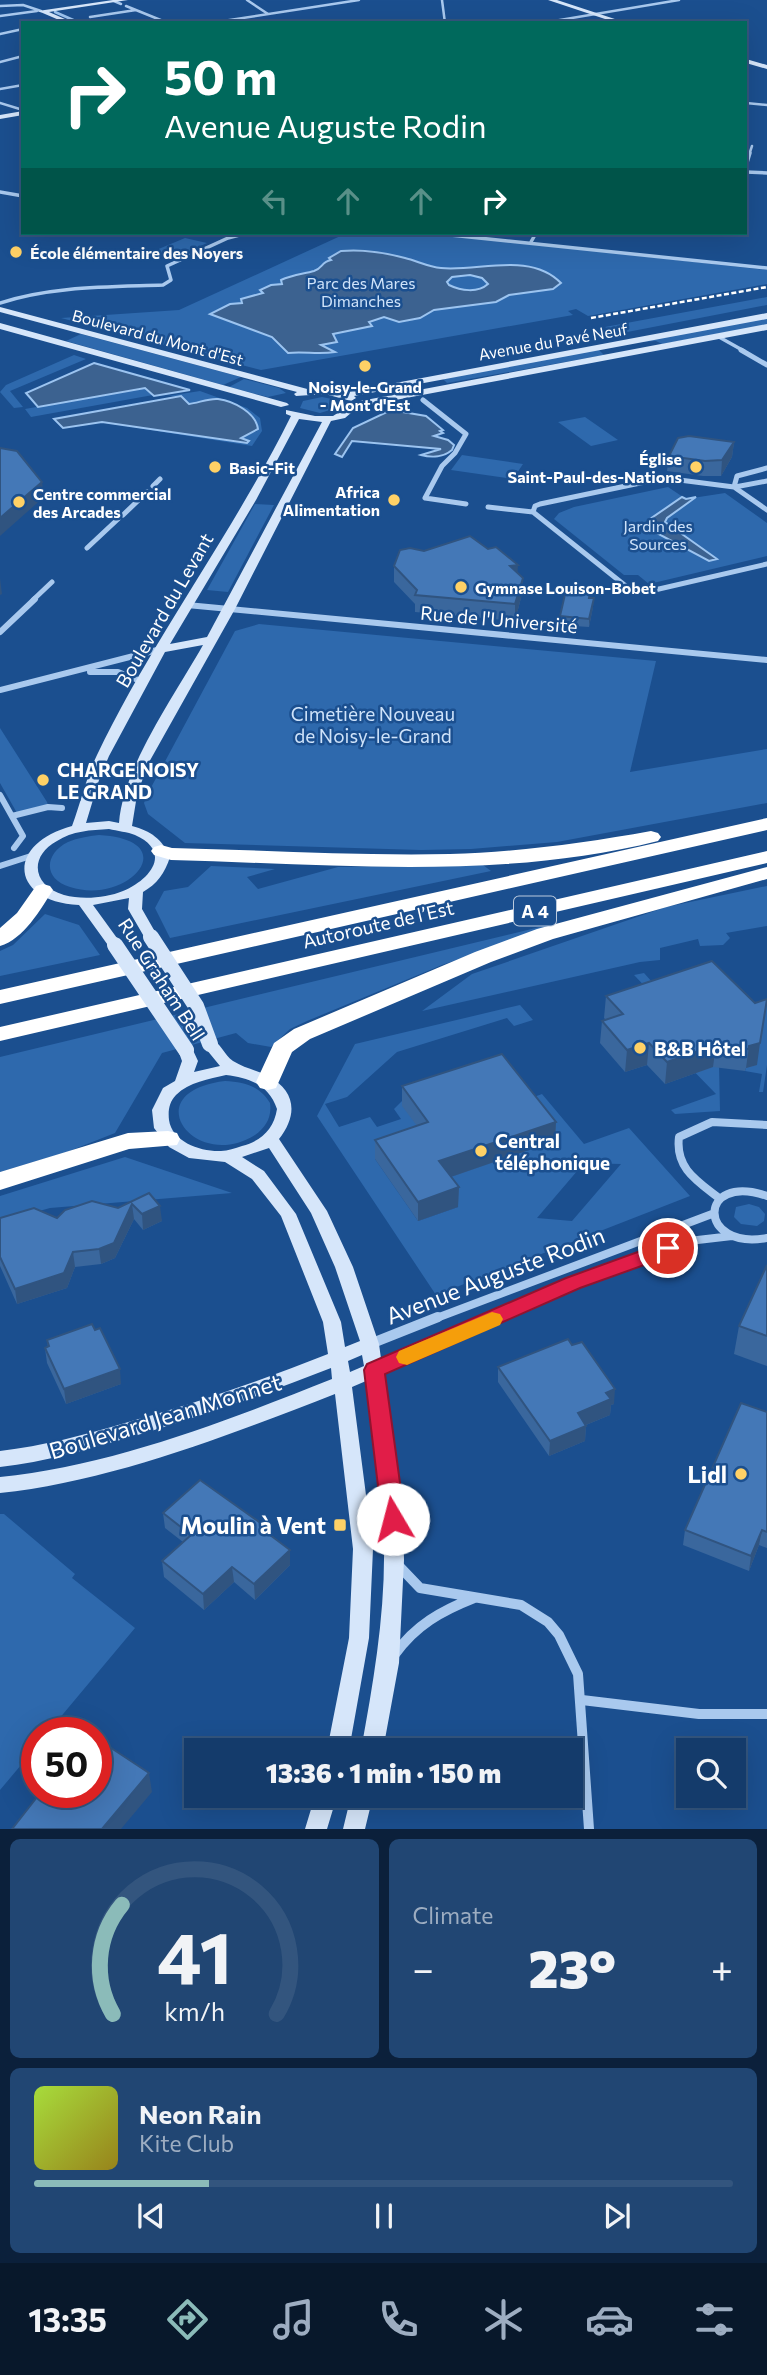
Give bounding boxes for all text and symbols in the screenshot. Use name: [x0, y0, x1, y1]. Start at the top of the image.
text: 50 m: [164, 45, 277, 105]
icon: right: [49, 49, 140, 140]
text: Avenue Auguste Rodin: [164, 105, 487, 145]
icon: left: [256, 182, 294, 220]
icon: ahead: [329, 182, 367, 220]
icon: ahead: [402, 182, 440, 220]
icon: right: [475, 182, 513, 220]
place label: École élémentaire des Noyers: [30, 243, 243, 262]
marker: École élémentaire des Noyers: [8, 244, 24, 260]
park label: Parc des Mares Dimanches: [307, 273, 415, 310]
street label: Boulevard du Mont d'Est: [70, 305, 246, 369]
street label: Avenue du Pavé Neuf: [477, 318, 630, 363]
marker: Noisy-le-Grand - Mont d'Est: [357, 358, 373, 374]
place label: Noisy-le-Grand - Mont d'Est: [308, 377, 422, 414]
place label: Église Saint-Paul-des-Nations: [508, 449, 682, 486]
place label: Basic-Fit: [229, 458, 295, 477]
marker: Basic-Fit: [207, 459, 223, 475]
marker: Église Saint-Paul-des-Nations: [688, 459, 704, 475]
place label: Africa Alimentation: [283, 482, 380, 519]
place label: Centre commercial des Arcades: [33, 484, 171, 521]
marker: Africa Alimentation: [386, 492, 402, 508]
marker: Centre commercial des Arcades: [11, 494, 27, 510]
park label: Jardin des Sources: [623, 516, 693, 553]
street label: Boulevard du Levant: [110, 529, 218, 691]
place label: Gymnase Louison-Bobet: [475, 578, 656, 597]
marker: Gymnase Louison-Bobet: [453, 579, 469, 595]
street label: Rue de l'Université: [419, 601, 579, 637]
park label: Cimetière Nouveau de Noisy-le-Grand: [291, 702, 455, 747]
place label: CHARGE NOISY LE GRAND: [57, 758, 199, 803]
marker: CHARGE NOISY LE GRAND: [35, 772, 51, 788]
street label: Autoroute de l’Est: [300, 895, 456, 953]
road number: A 4: [514, 896, 556, 926]
street label: Rue Graham Bell: [114, 914, 210, 1044]
place label: B&B Hôtel: [654, 1037, 746, 1060]
marker: B&B Hôtel: [632, 1040, 648, 1056]
place label: Central téléphonique: [495, 1129, 610, 1174]
marker: Central téléphonique: [473, 1143, 489, 1159]
pin: [638, 1218, 698, 1278]
street label: Avenue Auguste Rodin: [382, 1220, 608, 1330]
icon: arrive: [649, 1229, 687, 1267]
street label: Boulevard Jean Monnet: [46, 1367, 284, 1465]
place label: Lidl: [688, 1460, 727, 1488]
marker: Lidl: [733, 1466, 749, 1482]
position arrow: [356, 1482, 430, 1556]
place label: Moulin à Vent: [181, 1511, 326, 1539]
marker: Moulin à Vent: [332, 1517, 348, 1533]
speed limit sign: 50: [21, 1717, 112, 1808]
map controls: [676, 1738, 746, 1808]
button: search: [676, 1738, 746, 1808]
text: 13:36 · 1 min · 150 m: [266, 1757, 501, 1788]
text: Climate: [413, 1901, 494, 1929]
text: 41: [157, 1911, 232, 2000]
text: 23°: [529, 1935, 616, 1999]
text: −: [413, 1944, 434, 1991]
text: +: [711, 1944, 733, 1991]
text: km/h: [164, 1996, 225, 2026]
text: Neon Rain: [139, 2098, 262, 2129]
text: Kite Club: [139, 2129, 234, 2157]
icon: previous: [132, 2197, 170, 2235]
icon: pause: [365, 2197, 403, 2235]
icon: next: [598, 2197, 636, 2235]
icon: directions: [163, 2295, 212, 2344]
icon: music: [269, 2295, 318, 2344]
icon: phone: [374, 2295, 423, 2344]
icon: climate: [479, 2295, 528, 2344]
icon: car: [585, 2295, 634, 2344]
icon: filters: [690, 2295, 739, 2344]
text: 13:35: [28, 2299, 107, 2339]

